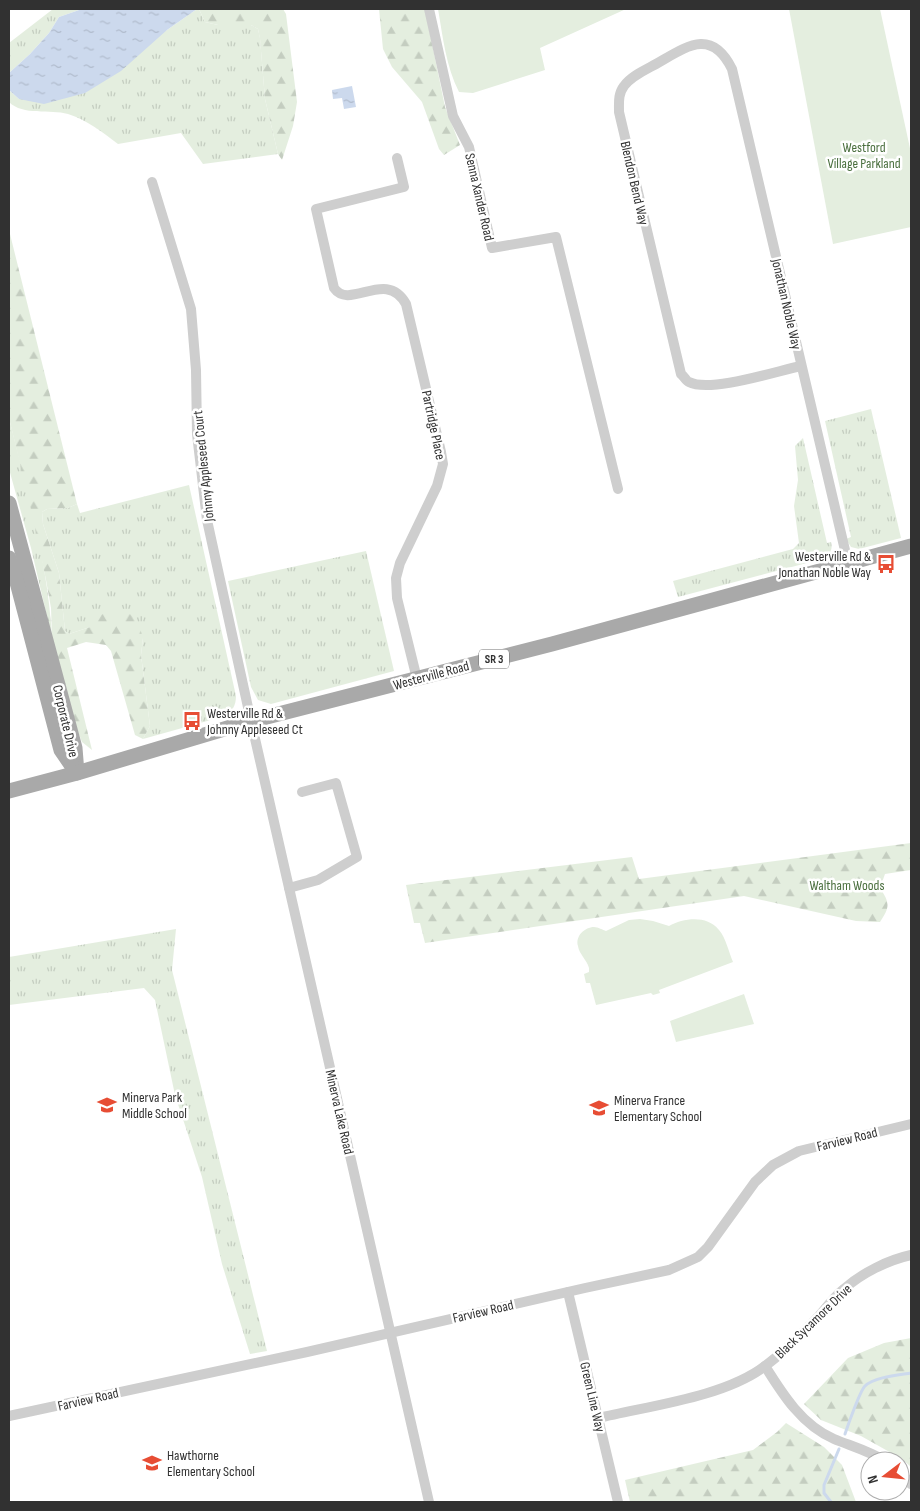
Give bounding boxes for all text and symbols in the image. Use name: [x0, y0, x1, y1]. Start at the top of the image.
street label: Blendon Bend Way: [617, 139, 653, 227]
park label: Westford Village Parkland: [827, 139, 901, 172]
street label: Senna Xander Road: [461, 152, 498, 243]
street label: Jonathan Noble Way: [768, 256, 805, 352]
street label: Partridge Place: [418, 389, 449, 461]
street label: Johnny Appleseed Court: [189, 410, 218, 523]
place label: Westerville Rd & Jonathan Noble Way: [777, 548, 872, 581]
bus stop icon: Westerville Rd & Jonathan Noble Way: [875, 553, 897, 575]
road number: SR 3: [479, 650, 509, 669]
street label: Westerville Road: [391, 657, 471, 694]
street label: Corporate Drive: [49, 683, 82, 759]
place label: Westerville Rd & Johnny Appleseed Ct: [206, 705, 303, 738]
bus stop icon: Westerville Rd & Johnny Appleseed Ct: [181, 710, 203, 732]
park label: Waltham Woods: [810, 877, 884, 894]
street label: Minerva Lake Road: [322, 1068, 358, 1156]
place label: Minerva Park Middle School: [122, 1089, 187, 1122]
place label: Minerva France Elementary School: [614, 1092, 702, 1125]
school or university icon: Minerva Park Middle School: [96, 1094, 118, 1116]
school or university icon: Minerva France Elementary School: [588, 1097, 610, 1119]
street label: Farview Road: [815, 1124, 879, 1155]
street label: Black Sycamore Drive: [771, 1280, 855, 1362]
street label: Farview Road: [451, 1296, 515, 1327]
street label: Green Line Way: [576, 1360, 609, 1434]
street label: Farview Road: [56, 1384, 120, 1415]
place label: Hawthorne Elementary School: [167, 1447, 255, 1480]
north arrow: [860, 1451, 910, 1501]
school or university icon: Hawthorne Elementary School: [141, 1452, 163, 1474]
text: N: [864, 1474, 882, 1485]

